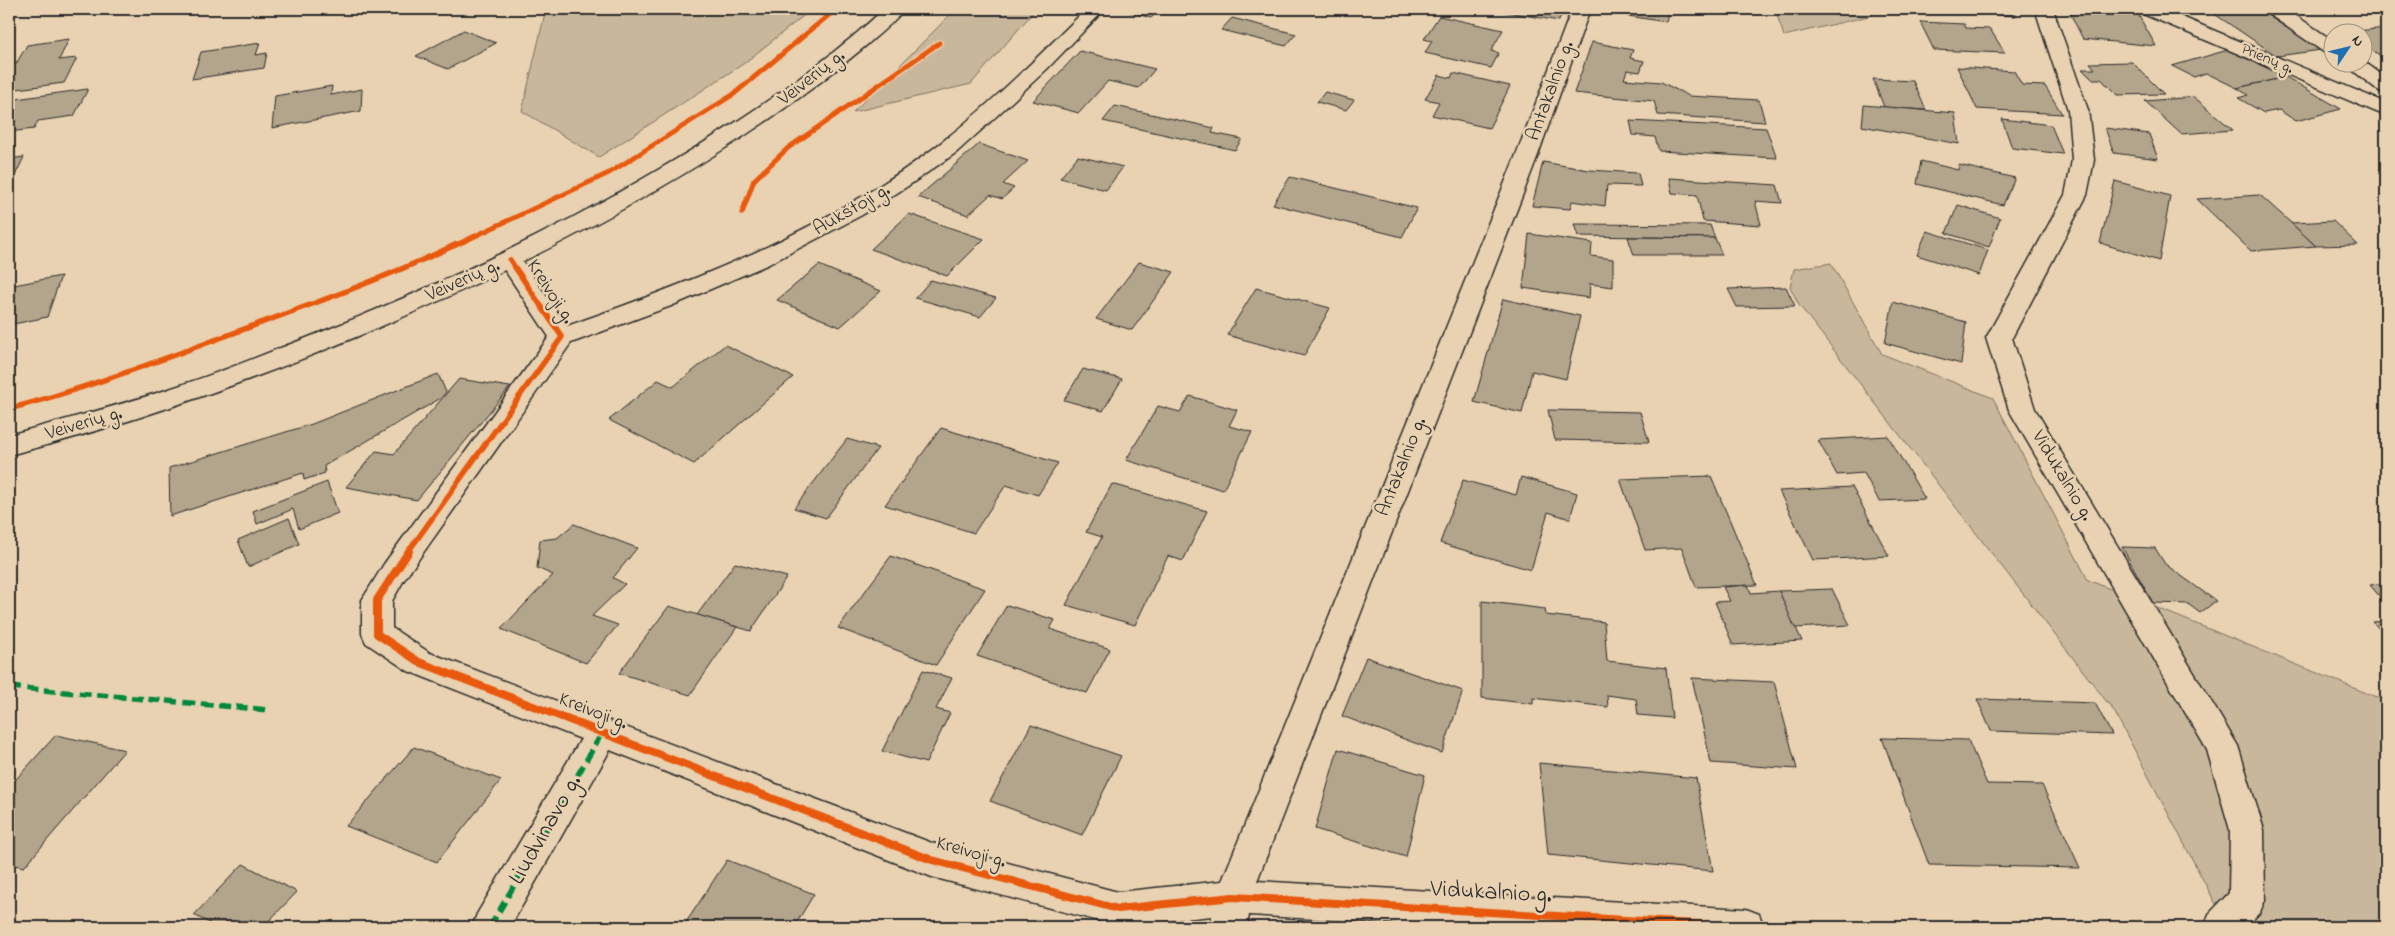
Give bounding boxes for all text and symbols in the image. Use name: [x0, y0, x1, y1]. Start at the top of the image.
north arrow: [2322, 22, 2372, 72]
text: N: [2346, 32, 2369, 51]
street label: Antakalnio g.: [1519, 37, 1583, 145]
street label: Prienų g.: [2237, 37, 2297, 81]
street label: Veiverių g.: [771, 42, 852, 115]
street label: Aukštoji g.: [808, 176, 897, 245]
street label: Veiverių g.: [420, 252, 505, 312]
street label: Kreivoji g.: [517, 254, 582, 331]
street label: Veiverių g.: [41, 399, 126, 450]
street label: Antakalnio g.: [1369, 413, 1436, 521]
street label: Vidukalnio g.: [2022, 424, 2101, 527]
street label: Kreivoji g.: [554, 686, 632, 739]
street label: Liudvinavo g.: [500, 768, 592, 892]
street label: Kreivoji g.: [932, 829, 1010, 878]
street label: Vidukalnio g.: [1428, 872, 1553, 914]

